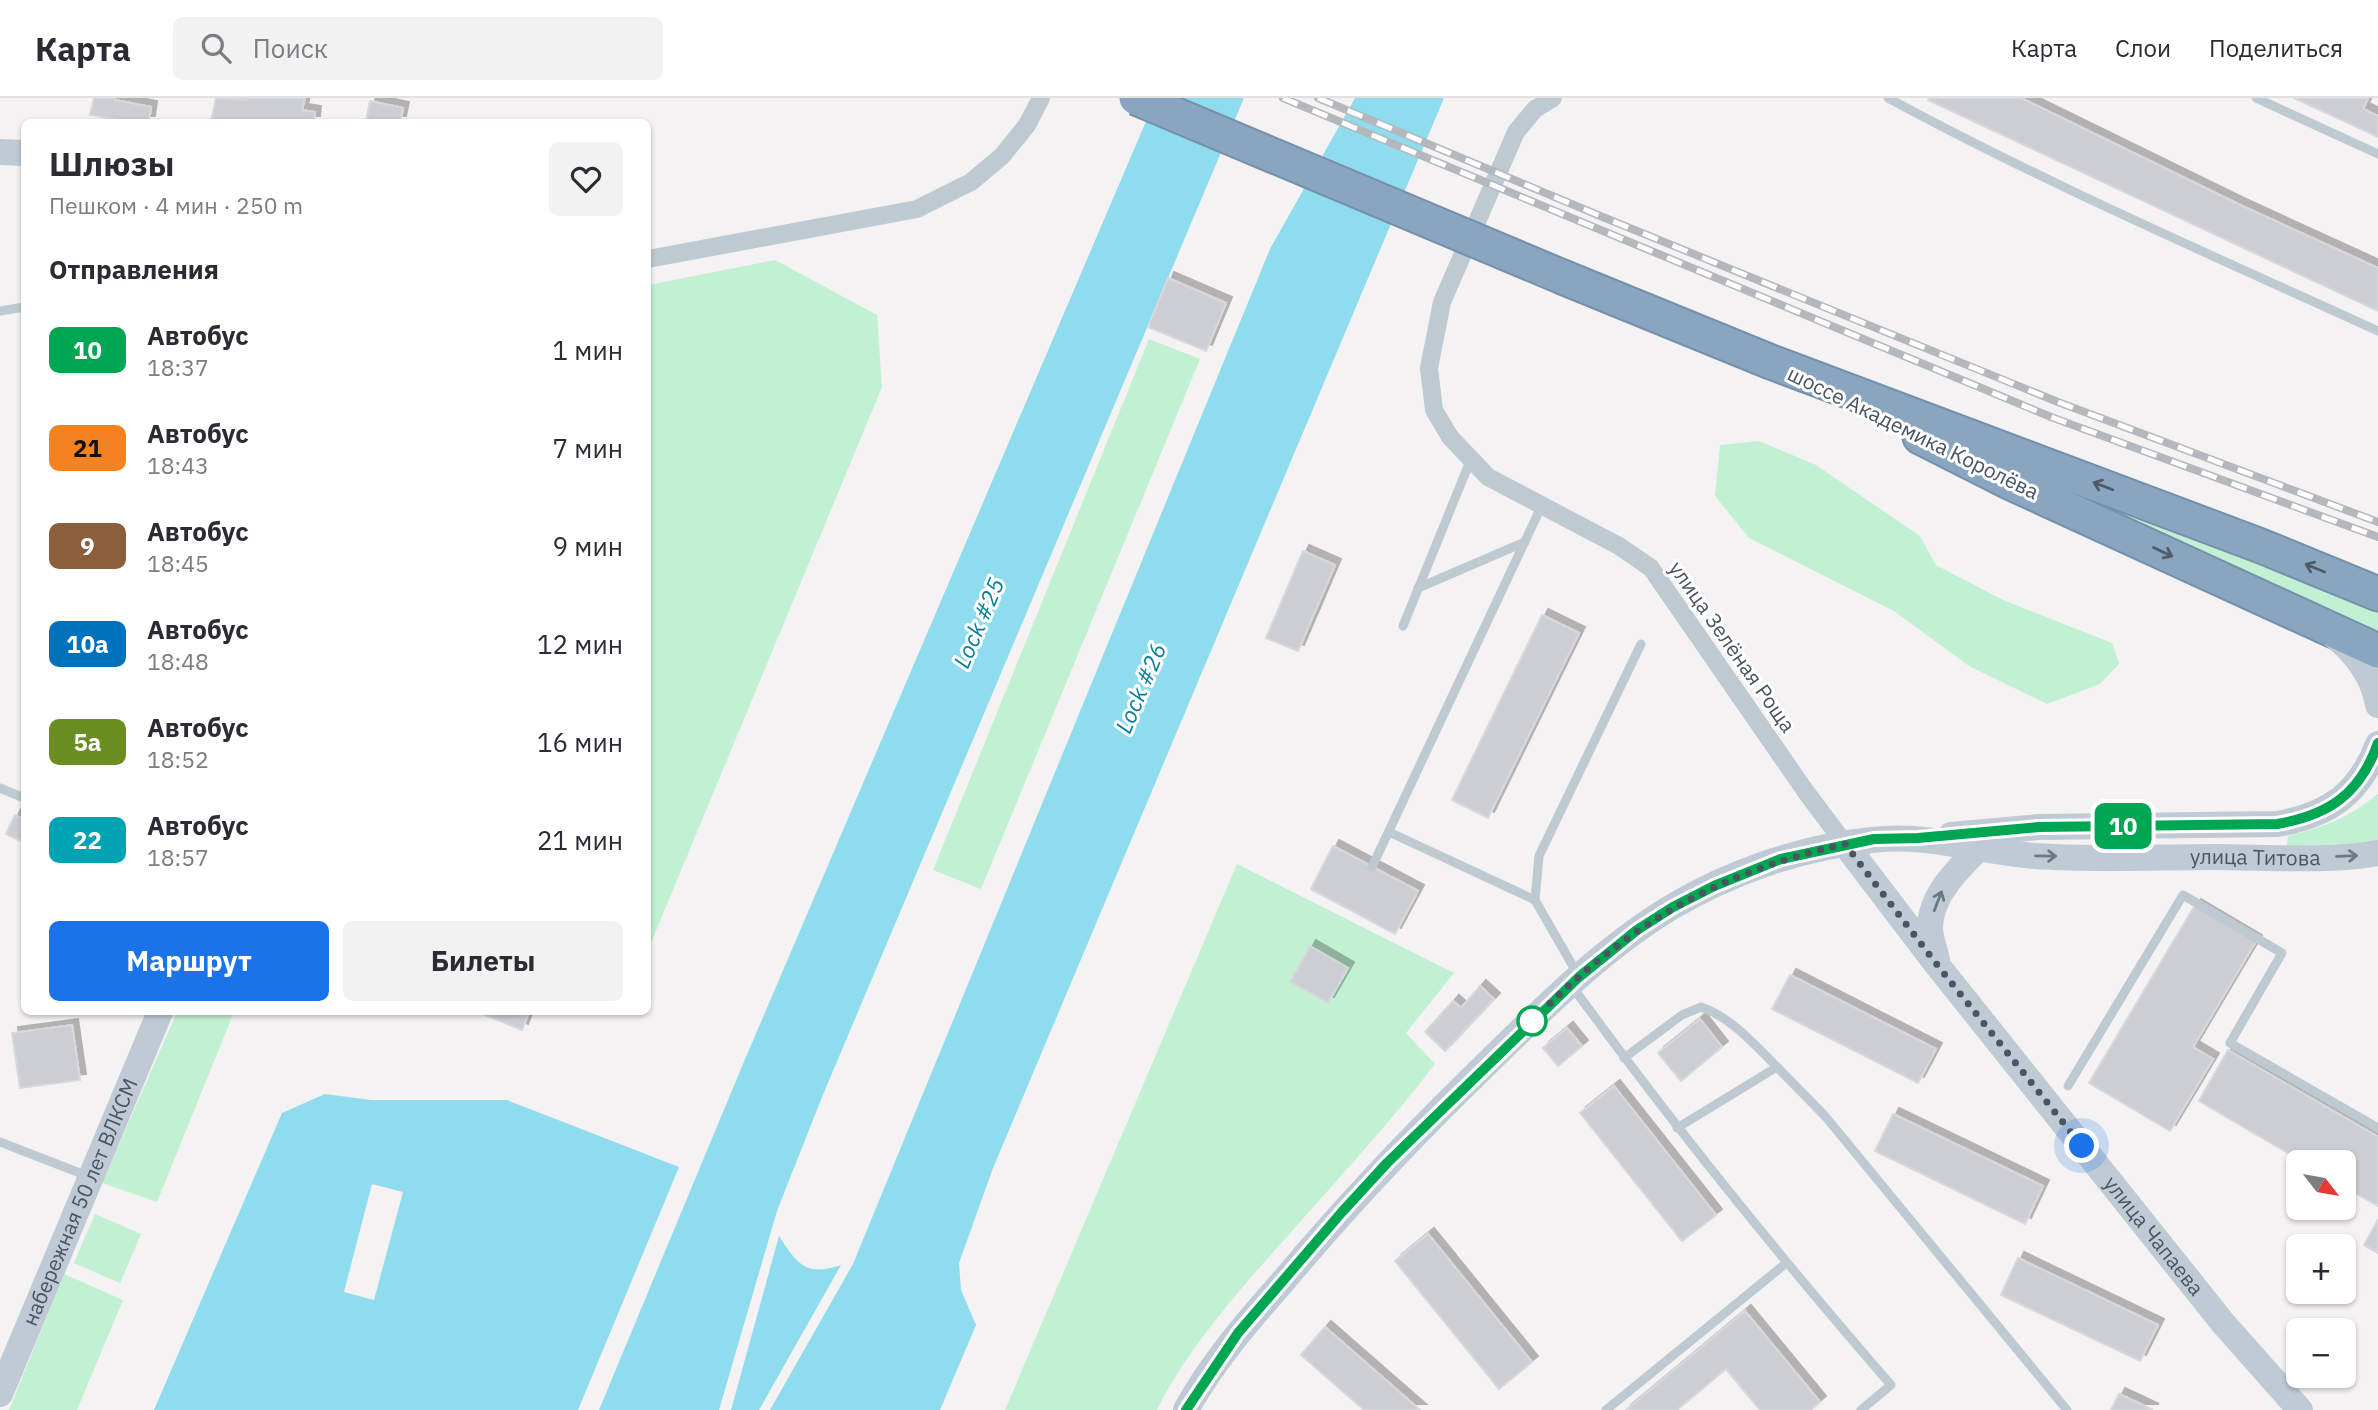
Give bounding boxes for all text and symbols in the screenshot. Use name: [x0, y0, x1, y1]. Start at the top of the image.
search box: [173, 17, 663, 80]
text: Карта: [35, 27, 131, 70]
icon: search: [197, 29, 235, 67]
text: Поиск: [253, 31, 328, 65]
text: Карта: [2011, 32, 2077, 64]
text: Слои: [2115, 32, 2171, 64]
text: Поделиться: [2209, 32, 2343, 64]
text: Шлюзы: [49, 142, 174, 185]
button: heart: [549, 142, 623, 216]
text: Пешком · 4 мин · 250 m: [49, 190, 303, 220]
text: Отправления: [49, 252, 219, 286]
text: Автобус: [147, 318, 249, 352]
text: 1 мин: [553, 333, 623, 367]
text: 10: [73, 334, 102, 366]
text: 18:37: [147, 352, 209, 382]
street label: шоссе Академика Королёва: [1783, 359, 2044, 505]
text: Автобус: [147, 416, 249, 450]
text: 7 мин: [553, 431, 623, 465]
text: 21: [73, 432, 102, 464]
text: 18:43: [147, 450, 209, 480]
one-way arrow: [2092, 479, 2114, 491]
text: Автобус: [147, 514, 249, 548]
text: 9 мин: [553, 529, 623, 563]
text: 9: [80, 530, 95, 562]
one-way arrow: [2152, 546, 2173, 559]
text: 18:45: [147, 548, 209, 578]
street label: улица Зелёная Роща: [1663, 555, 1802, 738]
one-way arrow: [2305, 561, 2326, 574]
water label: Lock #25: [946, 573, 1011, 672]
text: Автобус: [147, 612, 249, 646]
text: 12 мин: [537, 627, 623, 661]
text: 10а: [66, 628, 109, 660]
water label: Lock #26: [1108, 638, 1173, 737]
text: 18:48: [147, 646, 209, 676]
text: Автобус: [147, 710, 249, 744]
text: 16 мин: [537, 725, 623, 759]
text: 5а: [73, 726, 102, 758]
text: 18:52: [147, 744, 209, 774]
line badge: 10: [2092, 803, 2154, 849]
text: Автобус: [147, 808, 249, 842]
text: 10: [2109, 810, 2137, 842]
text: 21 мин: [537, 823, 623, 857]
text: 22: [73, 824, 102, 856]
text: 18:57: [147, 842, 209, 872]
street label: улица Титова: [2190, 842, 2321, 871]
one-way arrow: [2034, 849, 2057, 863]
one-way arrow: [2335, 850, 2358, 863]
one-way arrow: [1933, 891, 1946, 913]
button: Маршрут: [49, 921, 329, 1001]
button: Билеты: [343, 921, 623, 1001]
unlabelled marker: [1517, 1006, 1547, 1036]
street label: набережная 50 лет ВЛКСМ: [15, 1074, 144, 1330]
your location: [2064, 1128, 2099, 1163]
north arrow: [2286, 1150, 2356, 1220]
map controls: [2286, 1150, 2356, 1388]
street label: улица Чапаева: [2098, 1170, 2211, 1301]
button: +: [2286, 1234, 2356, 1304]
button: −: [2286, 1318, 2356, 1388]

